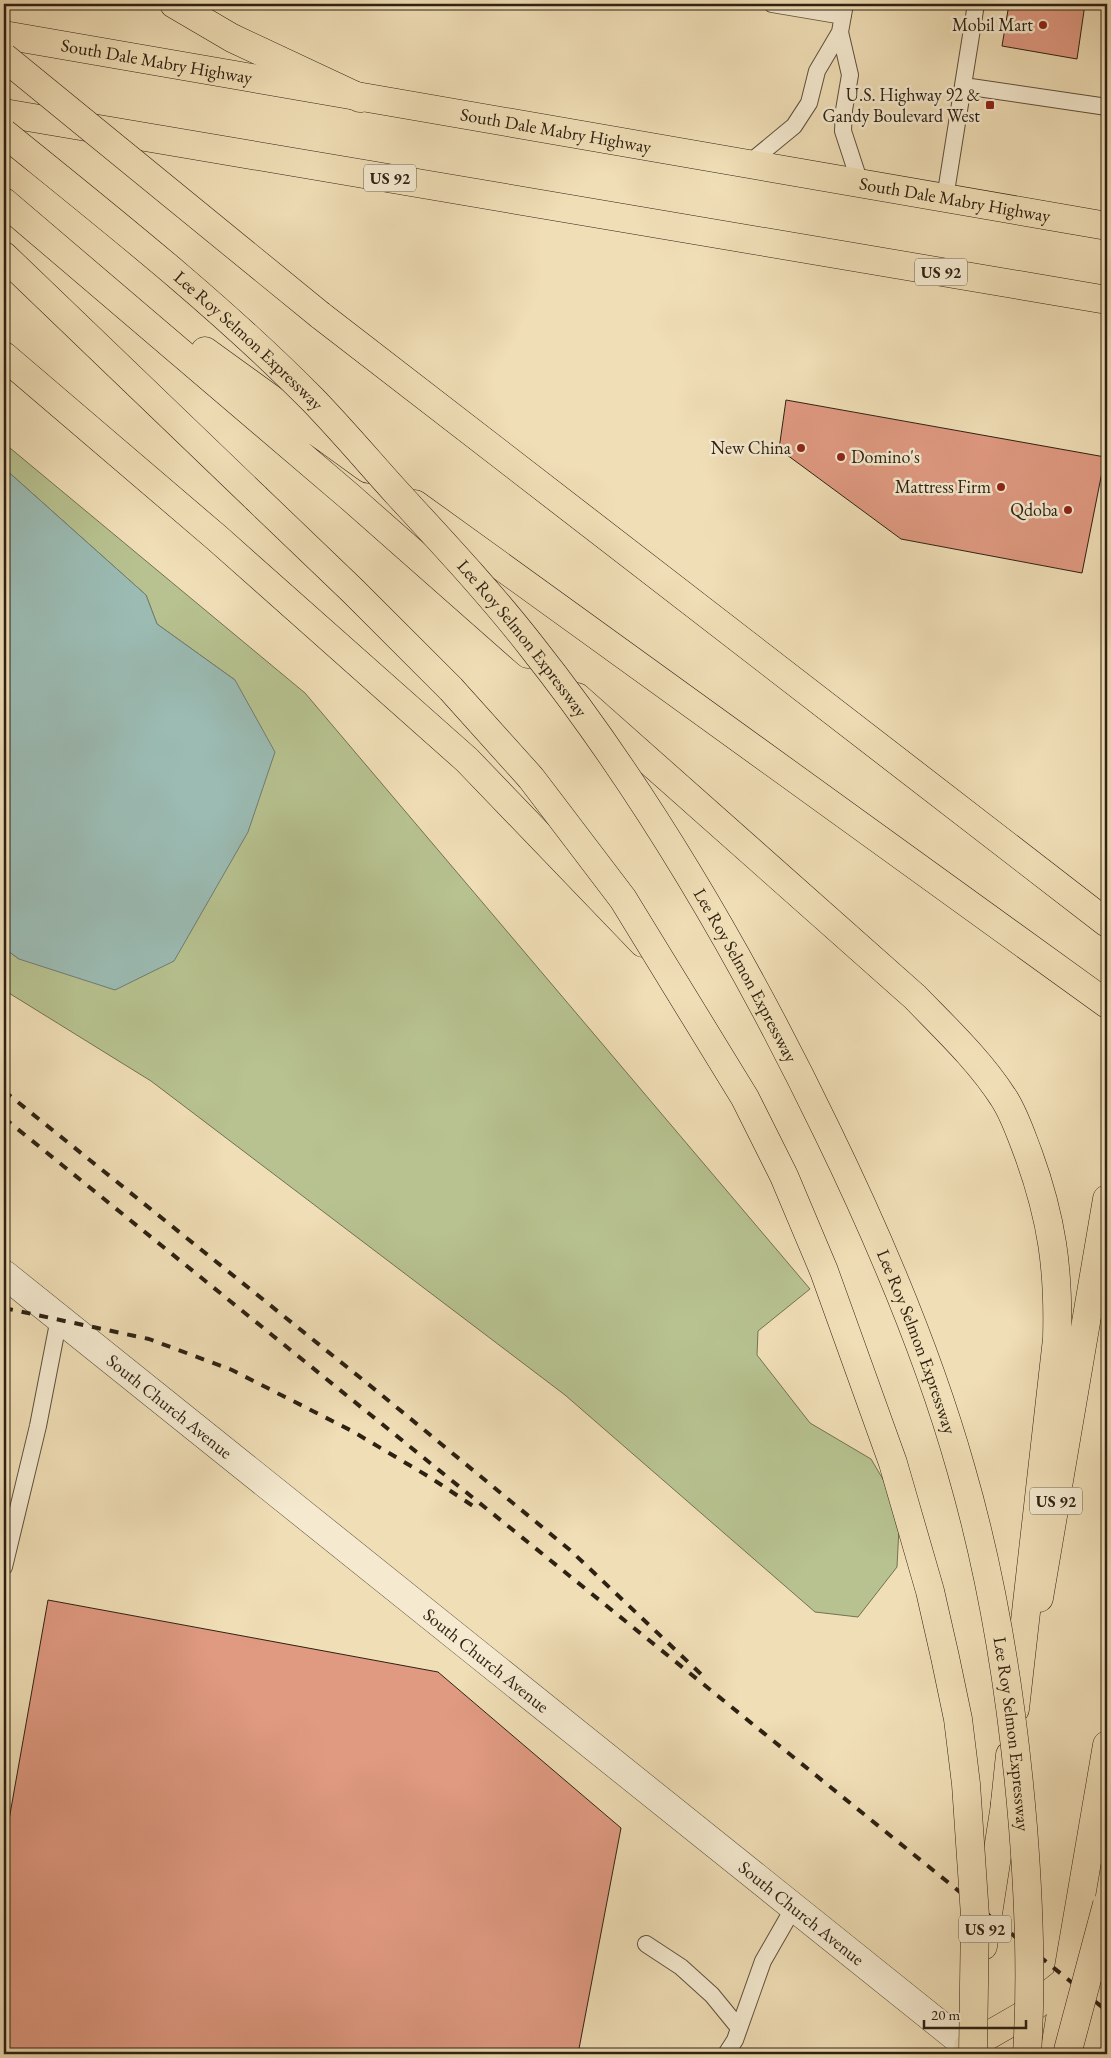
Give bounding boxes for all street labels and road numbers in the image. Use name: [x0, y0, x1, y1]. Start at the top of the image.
street label: South Dale Mabry Highway: [59, 33, 254, 89]
street label: South Dale Mabry Highway: [459, 102, 653, 158]
road number: US 92: [364, 164, 416, 192]
street label: South Dale Mabry Highway: [858, 171, 1052, 227]
road number: US 92: [915, 258, 967, 286]
street label: Lee Roy Selmon Expressway: [169, 265, 329, 415]
street label: Lee Roy Selmon Expressway: [452, 555, 593, 721]
street label: Lee Roy Selmon Expressway: [689, 884, 803, 1066]
street label: Lee Roy Selmon Expressway: [872, 1246, 962, 1437]
street label: South Church Avenue: [102, 1349, 237, 1464]
road number: US 92: [1030, 1488, 1082, 1514]
street label: South Church Avenue: [419, 1603, 554, 1718]
street label: Lee Roy Selmon Expressway: [989, 1635, 1035, 1832]
street label: South Church Avenue: [734, 1856, 869, 1970]
road number: US 92: [959, 1916, 1011, 1942]

